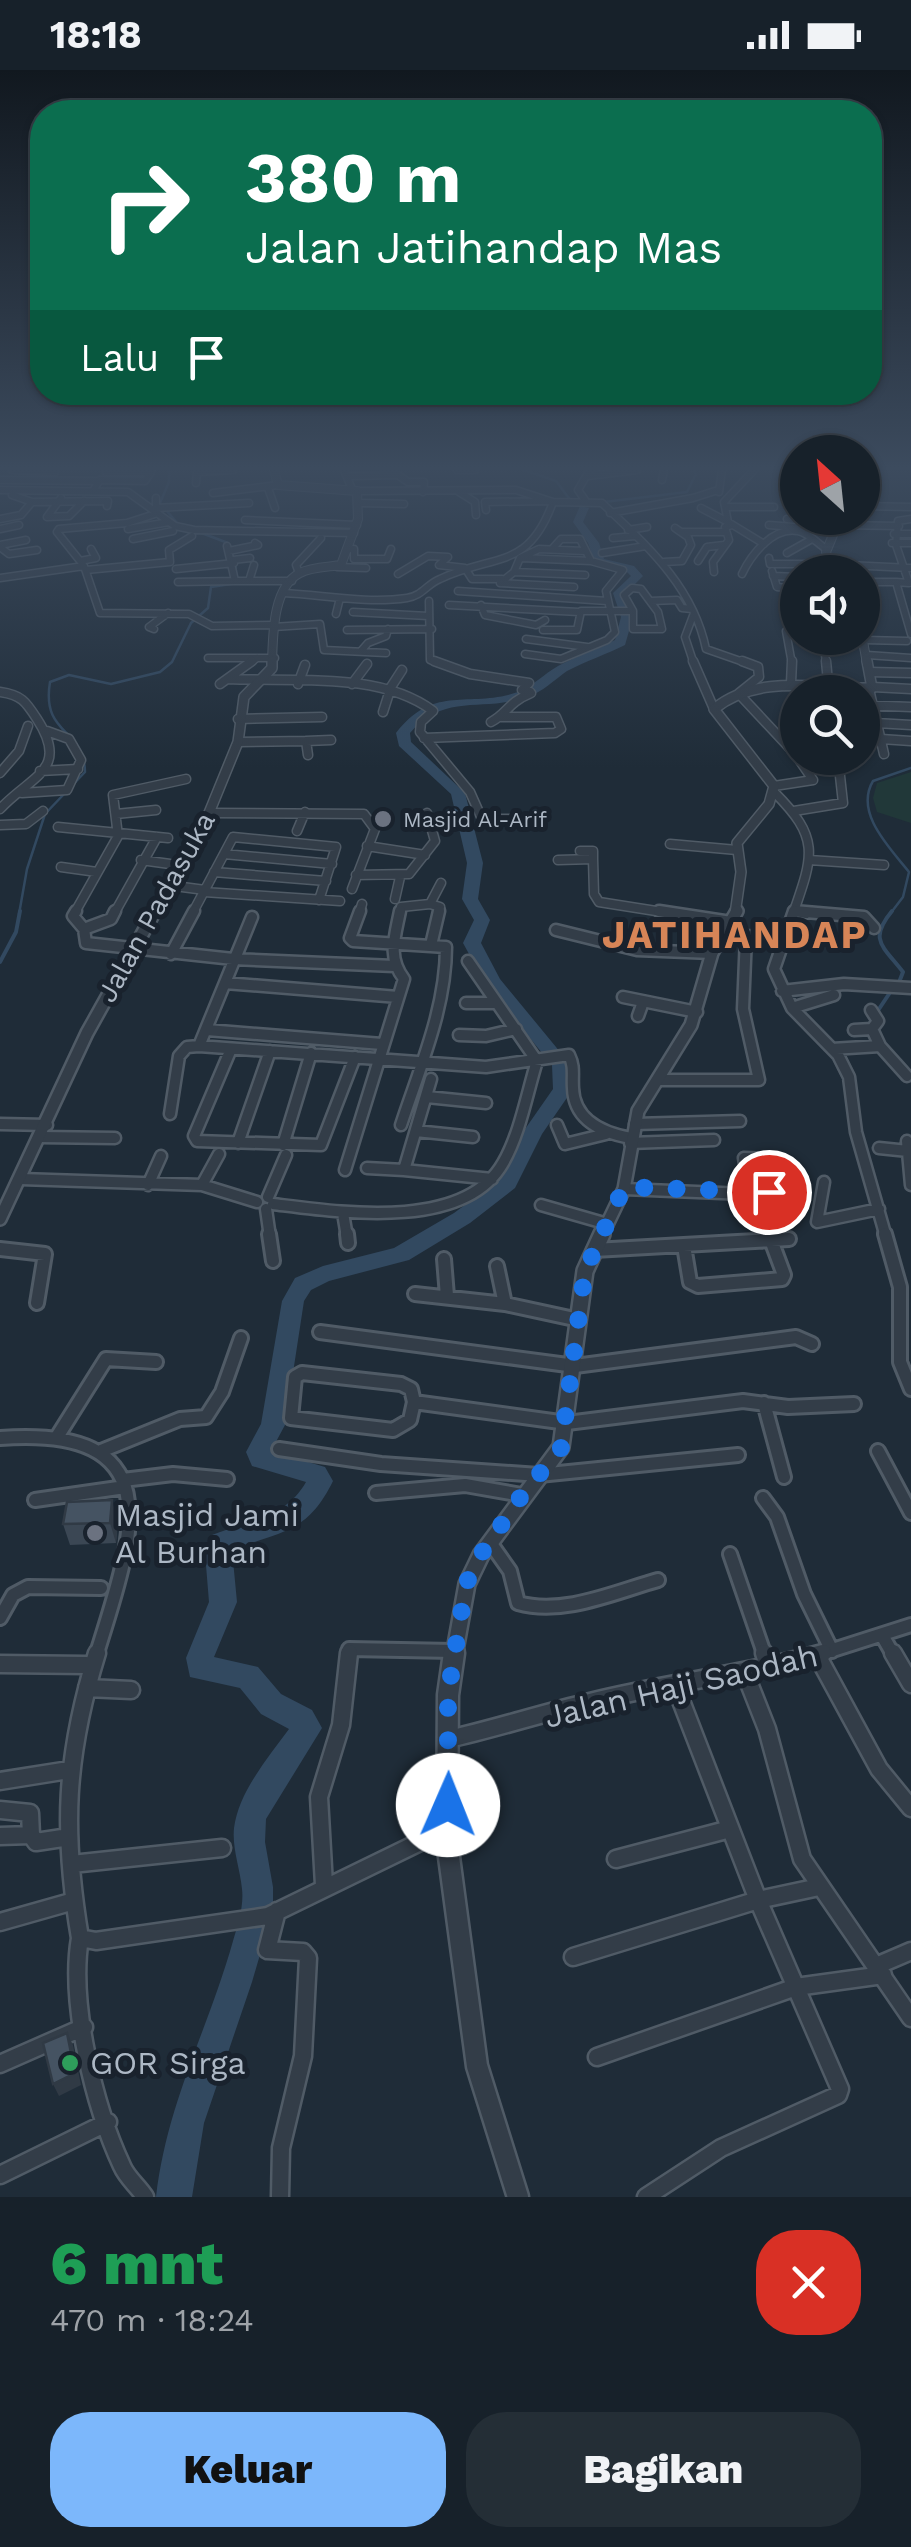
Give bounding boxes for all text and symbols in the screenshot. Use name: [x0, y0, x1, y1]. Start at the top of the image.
text: 18:18: [50, 13, 142, 57]
text: 380 m: [245, 137, 461, 219]
icon: right: [80, 140, 210, 270]
text: Jalan Jatihandap Mas: [245, 221, 722, 274]
icon: arrive: [179, 330, 234, 385]
text: Lalu: [80, 336, 159, 380]
north arrow: [780, 435, 880, 535]
map controls: [780, 435, 880, 775]
button: sound: [780, 555, 880, 655]
button: search: [780, 675, 880, 775]
street label: Jalan Padasuka: [90, 806, 222, 1008]
place label: Masjid Al-Arif: [403, 807, 547, 832]
marker: Masjid Al-Arif: [372, 808, 394, 830]
district label: JATIHANDAP: [602, 913, 868, 957]
pin: [727, 1150, 812, 1235]
icon: arrive: [742, 1165, 797, 1220]
place label: Masjid Jami Al Burhan: [115, 1496, 299, 1571]
marker: Masjid Jami Al Burhan: [84, 1522, 106, 1544]
street label: Jalan Haji Saodah: [541, 1636, 821, 1736]
position arrow: [396, 1753, 500, 1857]
place label: GOR Sirga: [90, 2044, 246, 2082]
marker: GOR Sirga: [59, 2052, 81, 2074]
text: 6 mnt: [50, 2228, 223, 2299]
button: close: [756, 2230, 861, 2335]
text: 470 m · 18:24: [50, 2301, 254, 2339]
button: Keluar: [50, 2412, 446, 2527]
button: Bagikan: [466, 2412, 861, 2527]

